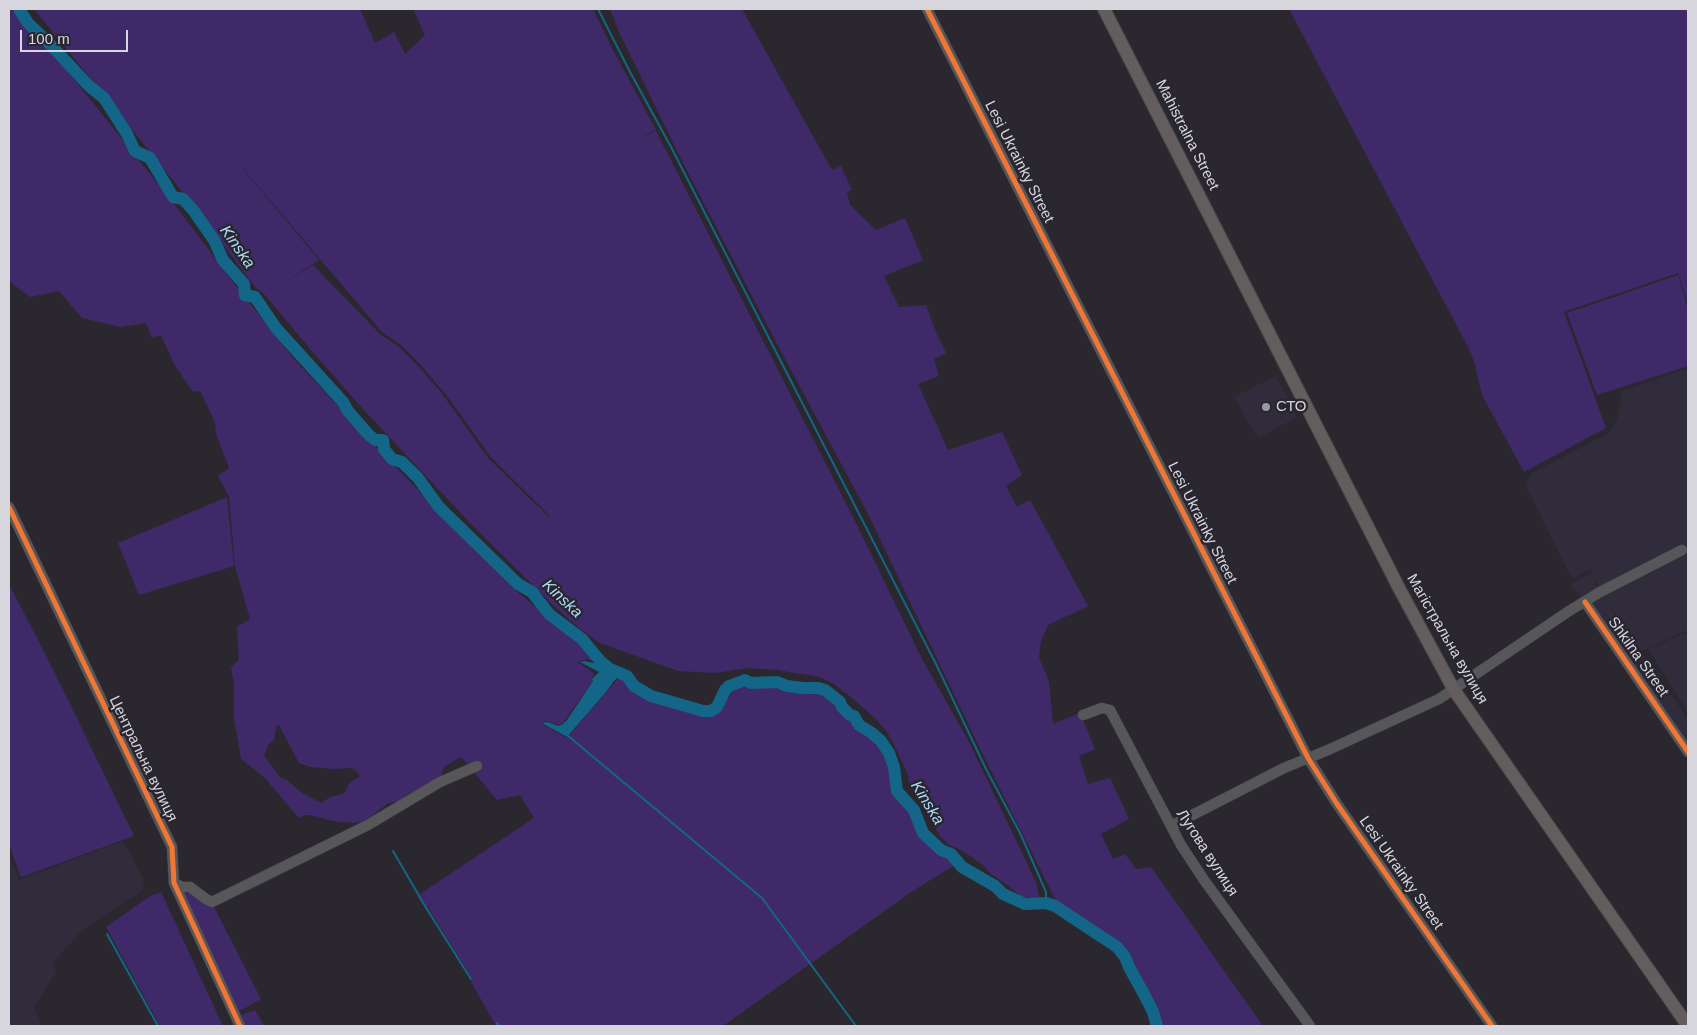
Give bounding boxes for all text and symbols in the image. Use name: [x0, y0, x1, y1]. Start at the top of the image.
scale bar: [22, 20, 130, 52]
text: 100 m: [28, 30, 70, 47]
street label: Mahistralna Street: [1151, 77, 1223, 193]
street label: Lesi Ukrainky Street: [981, 98, 1057, 226]
water label: Kinska: [215, 222, 259, 272]
place label: СТО: [1276, 398, 1306, 416]
marker: СТО: [1260, 401, 1272, 413]
street label: Lesi Ukrainky Street: [1164, 459, 1240, 587]
street label: Магістральна вулиця: [1402, 571, 1492, 707]
water label: Kinska: [538, 576, 586, 622]
street label: Shkilna Street: [1604, 614, 1672, 700]
street label: Центральна вулиця: [105, 693, 181, 825]
water label: Kinska: [906, 778, 948, 828]
street label: Лугова вулиця: [1172, 806, 1242, 900]
street label: Lesi Ukrainky Street: [1355, 813, 1447, 933]

